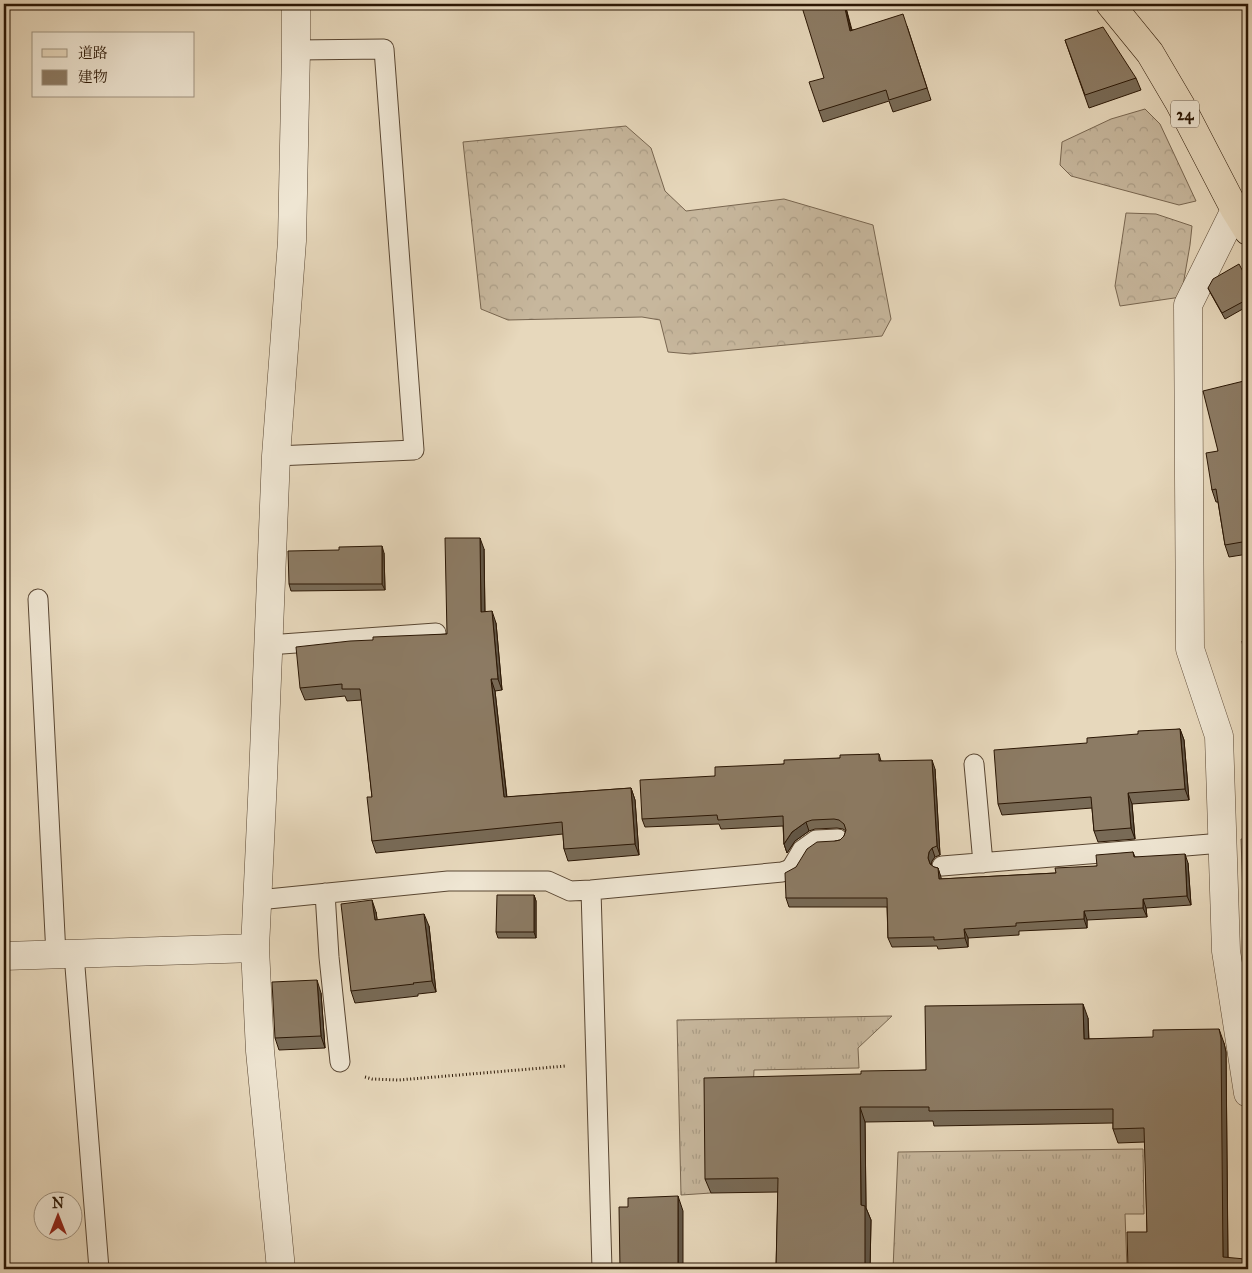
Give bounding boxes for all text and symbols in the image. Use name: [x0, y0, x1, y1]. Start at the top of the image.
legend: [32, 32, 195, 98]
text: 道路: [78, 44, 108, 62]
text: 建物: [78, 68, 108, 86]
road number: 24: [1171, 100, 1199, 128]
north arrow: [32, 1190, 82, 1240]
text: N: [52, 1195, 64, 1212]

